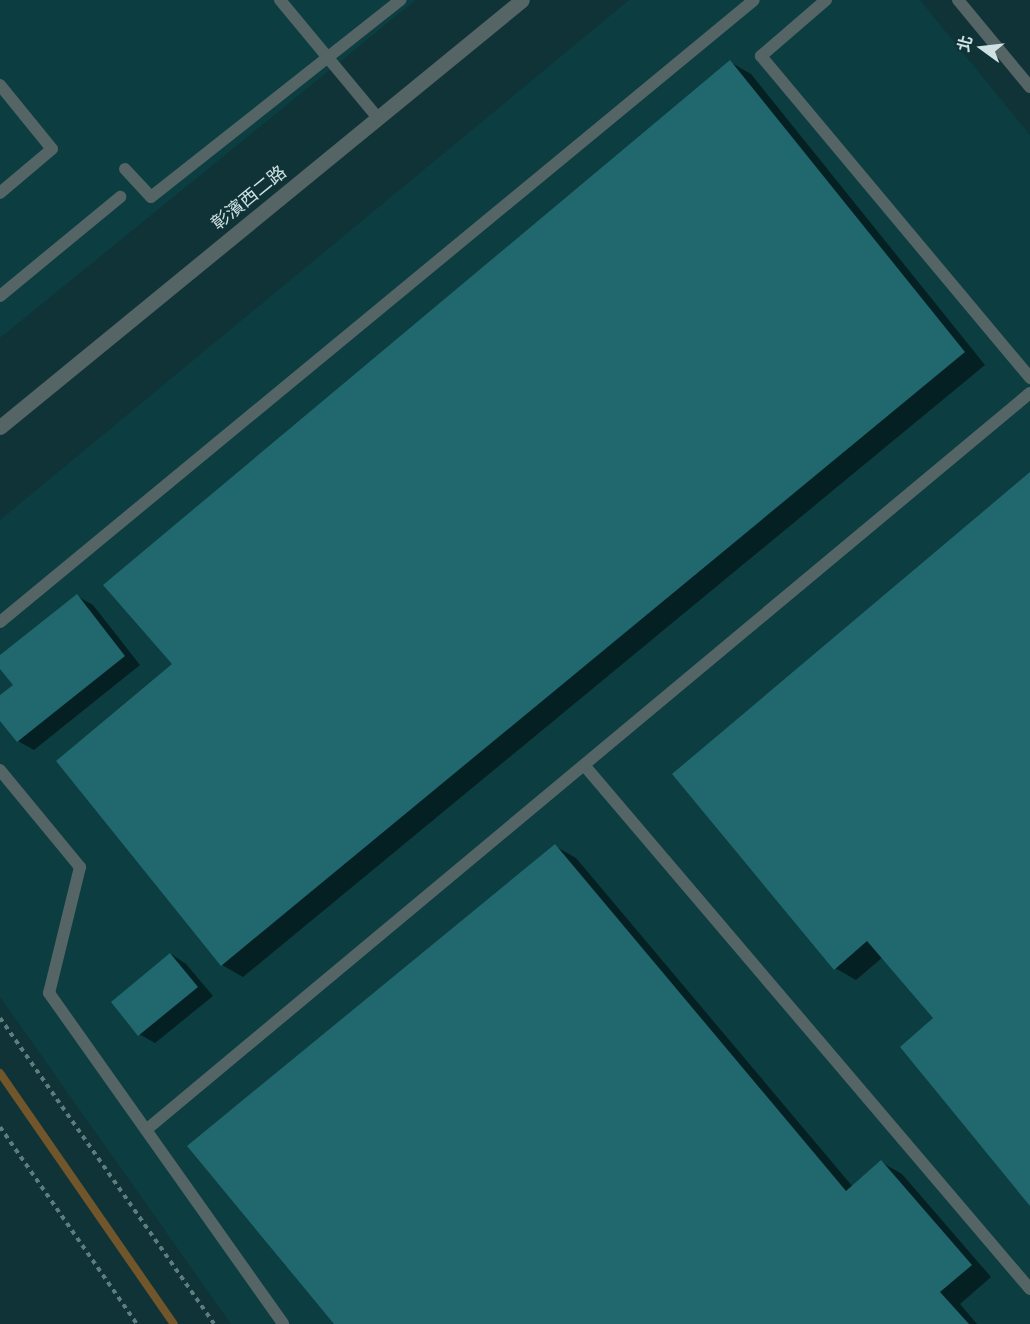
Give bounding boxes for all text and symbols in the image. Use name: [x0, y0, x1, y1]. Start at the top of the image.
north arrow: [952, 18, 1012, 78]
text: 北: [953, 33, 976, 54]
street label: 彰濱西二路: [207, 161, 291, 235]

